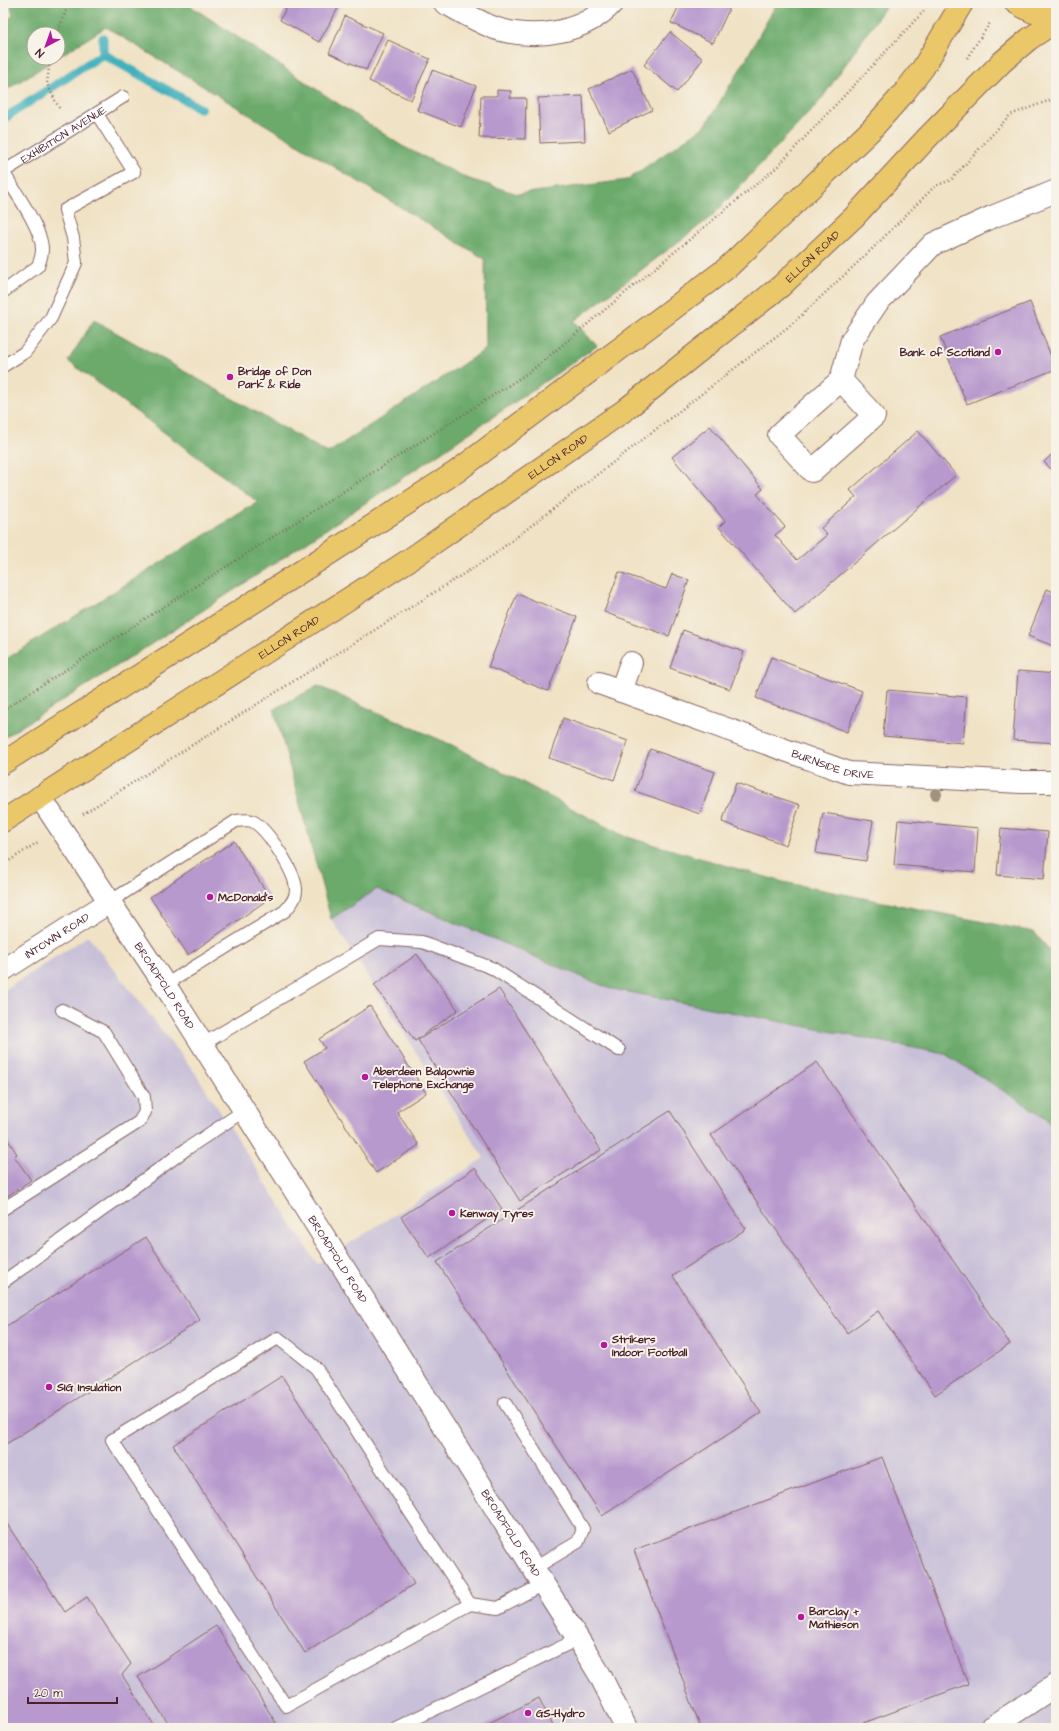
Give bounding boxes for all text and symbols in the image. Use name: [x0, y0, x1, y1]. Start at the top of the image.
north arrow: [26, 26, 66, 66]
text: N: [32, 45, 47, 61]
street label: EXHIBITION AVENUE: [18, 102, 110, 167]
street label: ELLON ROAD: [782, 227, 843, 286]
place label: Bank of Scotland: [900, 345, 990, 360]
marker: Bank of Scotland: [993, 347, 1003, 357]
place label: Bridge of Don Park & Ride: [238, 364, 312, 392]
marker: Bridge of Don Park & Ride: [225, 372, 235, 382]
street label: ELLON ROAD: [525, 431, 591, 483]
street label: ELLON ROAD: [256, 612, 323, 663]
street label: BURNSIDE DRIVE: [789, 746, 875, 782]
place label: McDonald's: [218, 890, 274, 905]
marker: McDonald's: [205, 892, 215, 902]
street label: INTOWN ROAD: [22, 910, 92, 962]
street label: BROADFOLD ROAD: [131, 939, 198, 1032]
place label: Aberdeen Balgownie Telephone Exchange: [372, 1064, 475, 1094]
marker: Aberdeen Balgownie Telephone Exchange: [360, 1072, 370, 1082]
place label: Kenway Tyres: [460, 1206, 534, 1223]
marker: Kenway Tyres: [447, 1208, 457, 1218]
street label: BROADFOLD ROAD: [304, 1213, 371, 1306]
place label: Strikers Indoor Football: [611, 1332, 688, 1360]
marker: Strikers Indoor Football: [599, 1340, 609, 1350]
place label: SIG Insulation: [56, 1380, 122, 1395]
marker: SIG Insulation: [44, 1382, 54, 1392]
street label: BROADFOLD ROAD: [477, 1487, 544, 1580]
place label: Barclay + Mathieson: [809, 1604, 859, 1632]
marker: Barclay + Mathieson: [796, 1612, 806, 1622]
scale bar: [28, 1679, 117, 1705]
text: 20 m: [34, 1685, 63, 1702]
place label: GS-Hydro: [536, 1706, 586, 1723]
marker: GS-Hydro: [523, 1708, 533, 1718]

